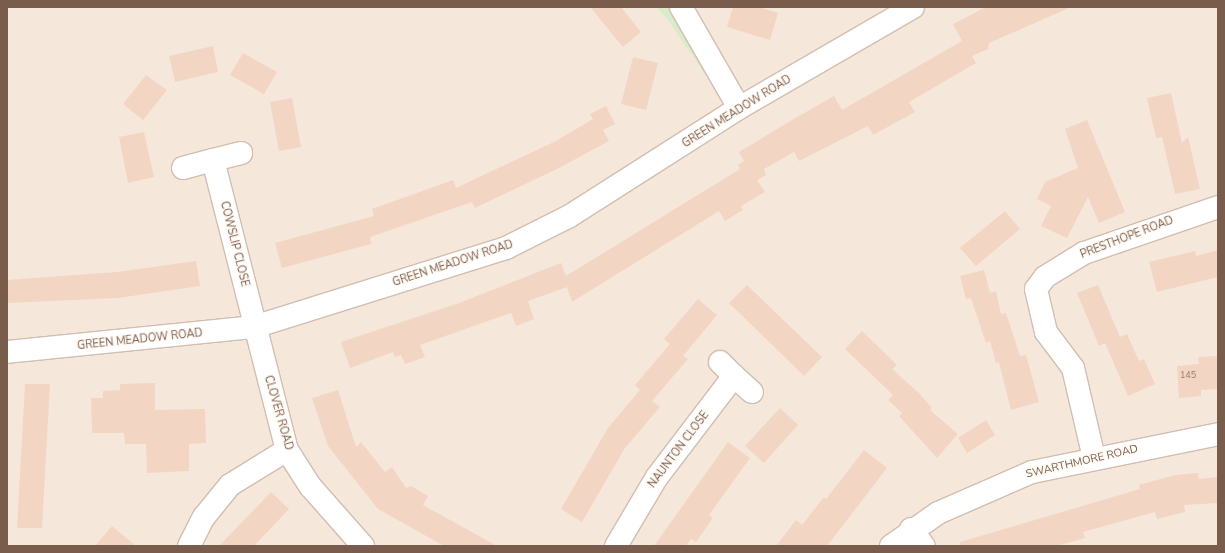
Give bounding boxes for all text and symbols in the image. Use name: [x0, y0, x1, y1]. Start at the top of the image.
street label: GREEN MEADOW ROAD: [680, 73, 794, 151]
street label: COWSLIP CLOSE: [217, 200, 251, 288]
street label: PRESTHOPE ROAD: [1079, 214, 1175, 262]
street label: GREEN MEADOW ROAD: [391, 238, 515, 290]
street label: GREEN MEADOW ROAD: [77, 327, 203, 353]
house number: 145: [1180, 370, 1196, 380]
street label: CLOVER ROAD: [261, 374, 295, 452]
street label: NAUNTON CLOSE: [646, 409, 712, 491]
street label: SWARTHMORE ROAD: [1025, 443, 1139, 481]

